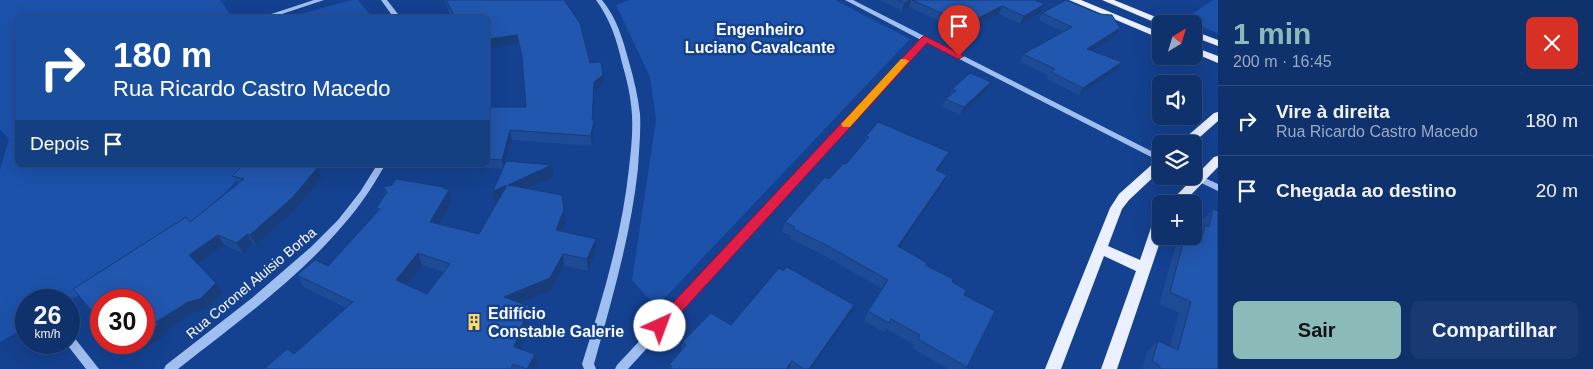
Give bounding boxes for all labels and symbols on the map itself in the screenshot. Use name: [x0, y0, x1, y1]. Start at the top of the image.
pin: [938, 5, 980, 56]
north arrow: [1152, 15, 1202, 65]
district label: Engenheiro Luciano Cavalcante: [685, 21, 835, 56]
street label: Rua Coronel Aluisio Borba: [183, 224, 319, 342]
speed limit sign: 30: [90, 289, 155, 354]
position arrow: [633, 299, 685, 351]
place label: Edifício Constable Galerie: [488, 305, 624, 340]
building icon: Edifício Constable Galerie: [464, 312, 484, 332]

